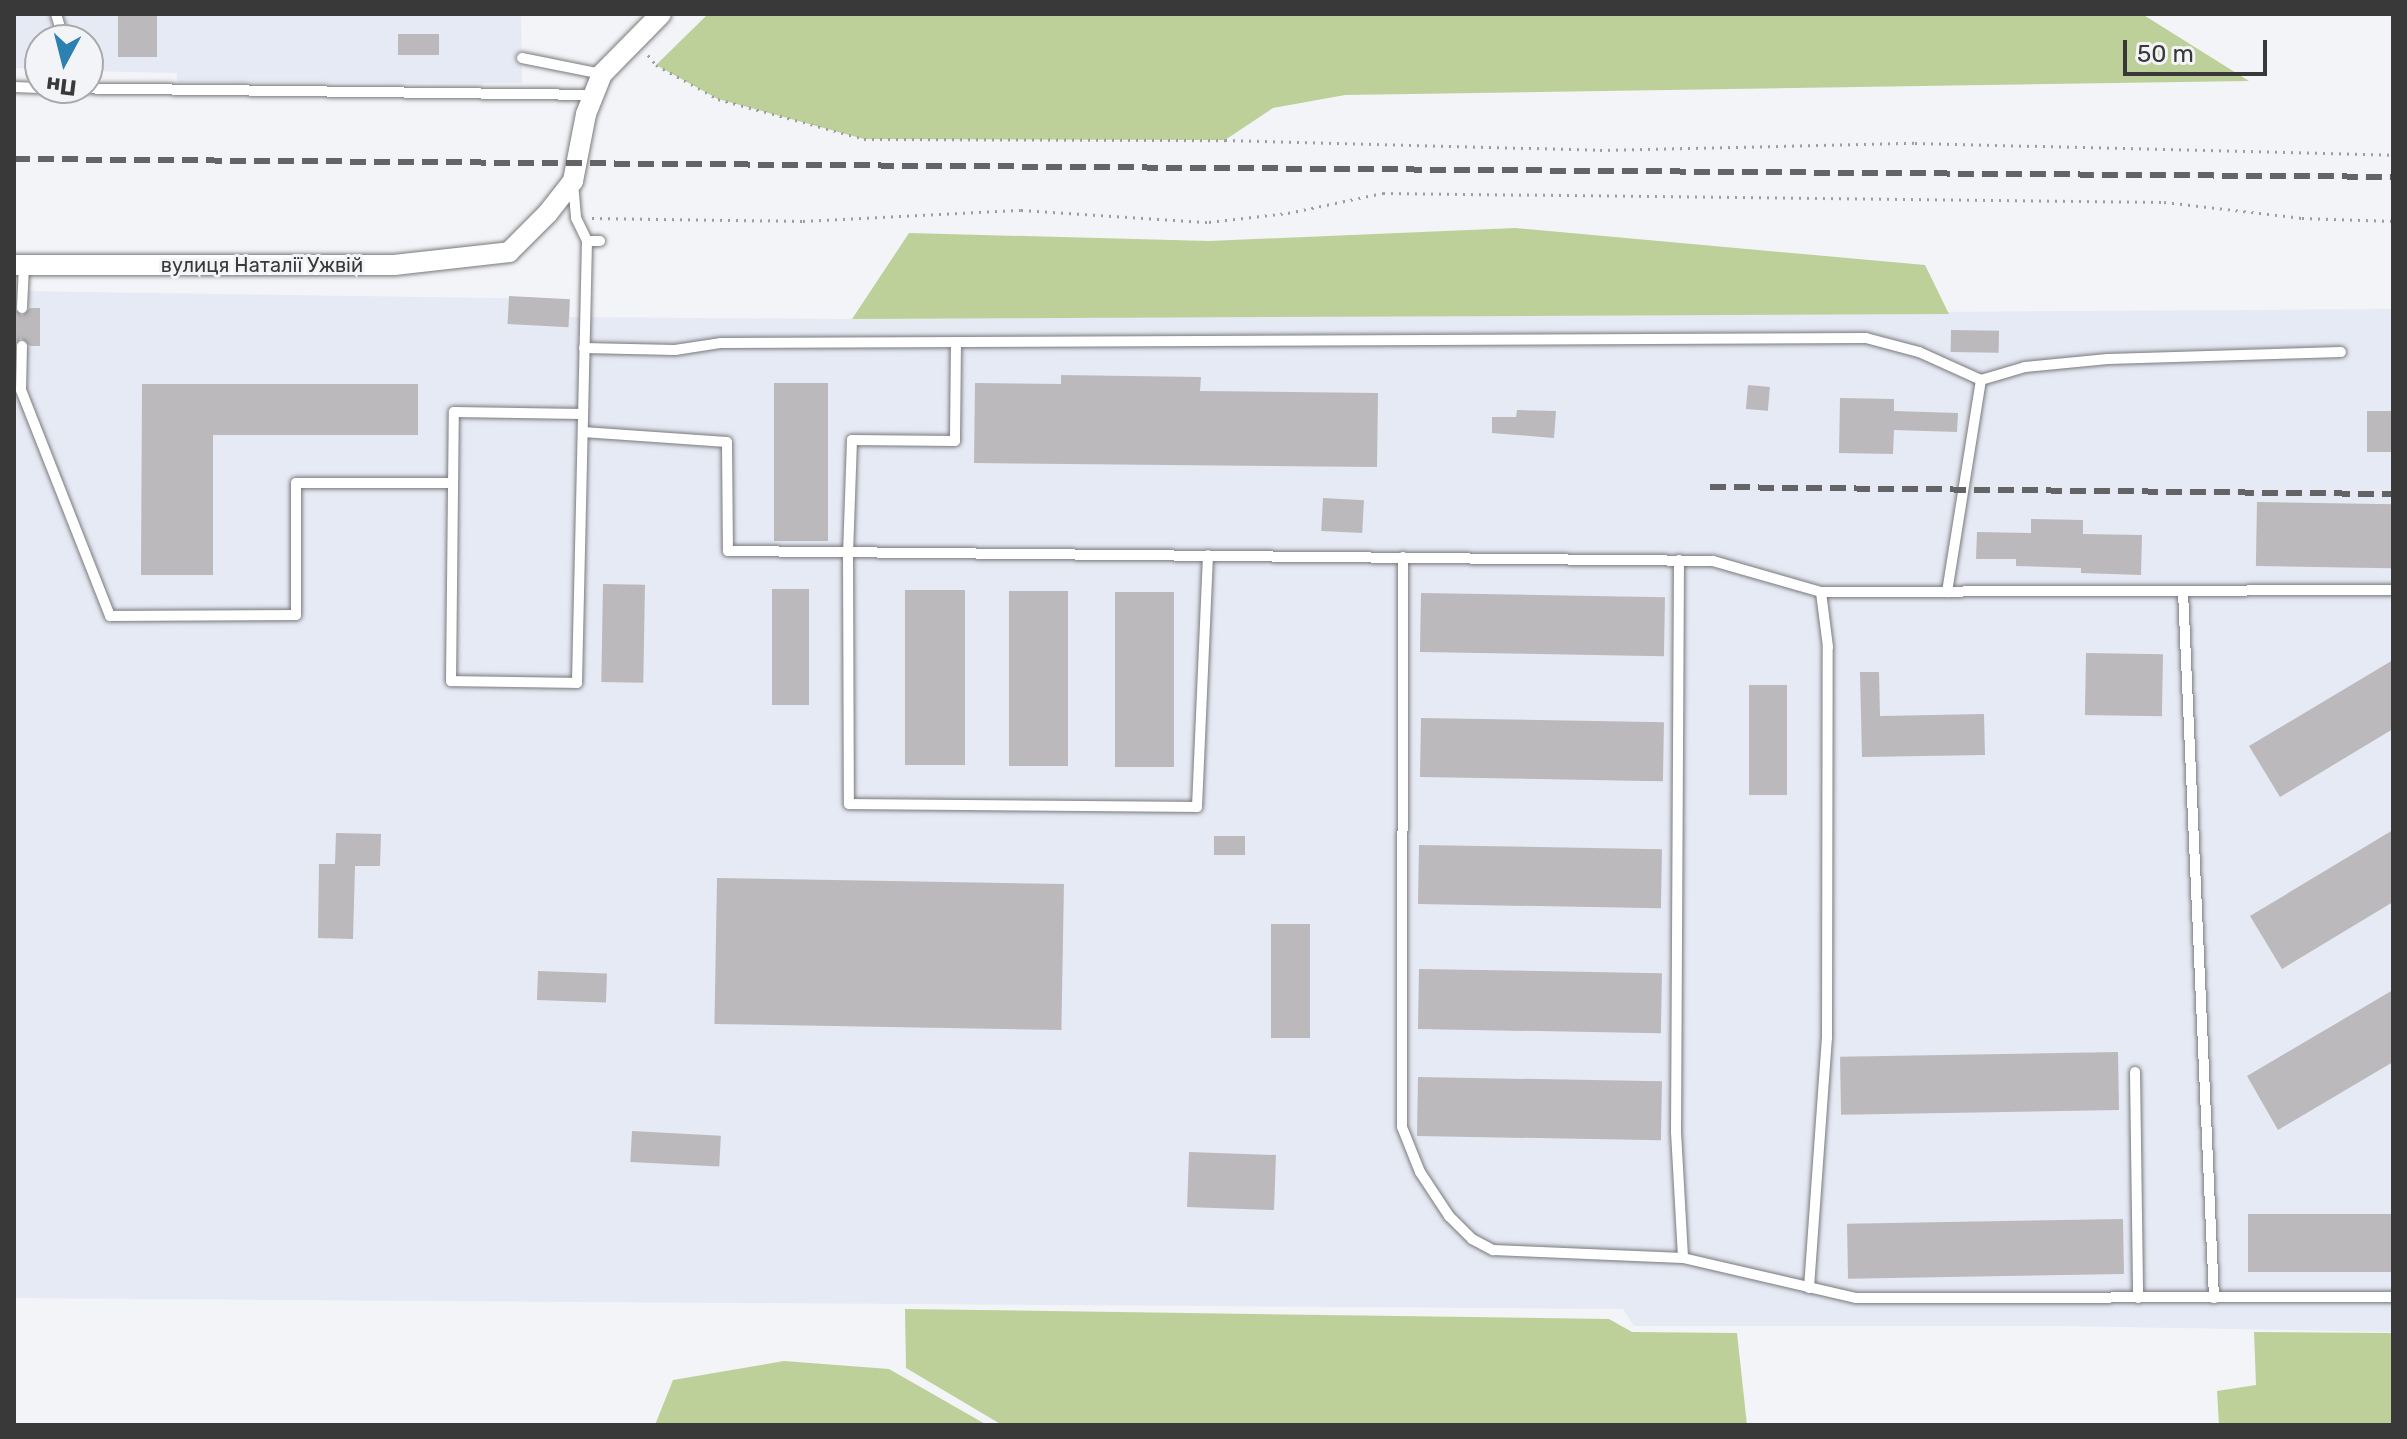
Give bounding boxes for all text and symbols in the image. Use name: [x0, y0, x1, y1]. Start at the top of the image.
north arrow: [24, 24, 104, 104]
scale bar: [2127, 24, 2271, 74]
text: 50 m: [2137, 40, 2194, 68]
text: Пн: [45, 71, 78, 102]
street label: вулиця Наталії Ужвій: [161, 253, 363, 277]

